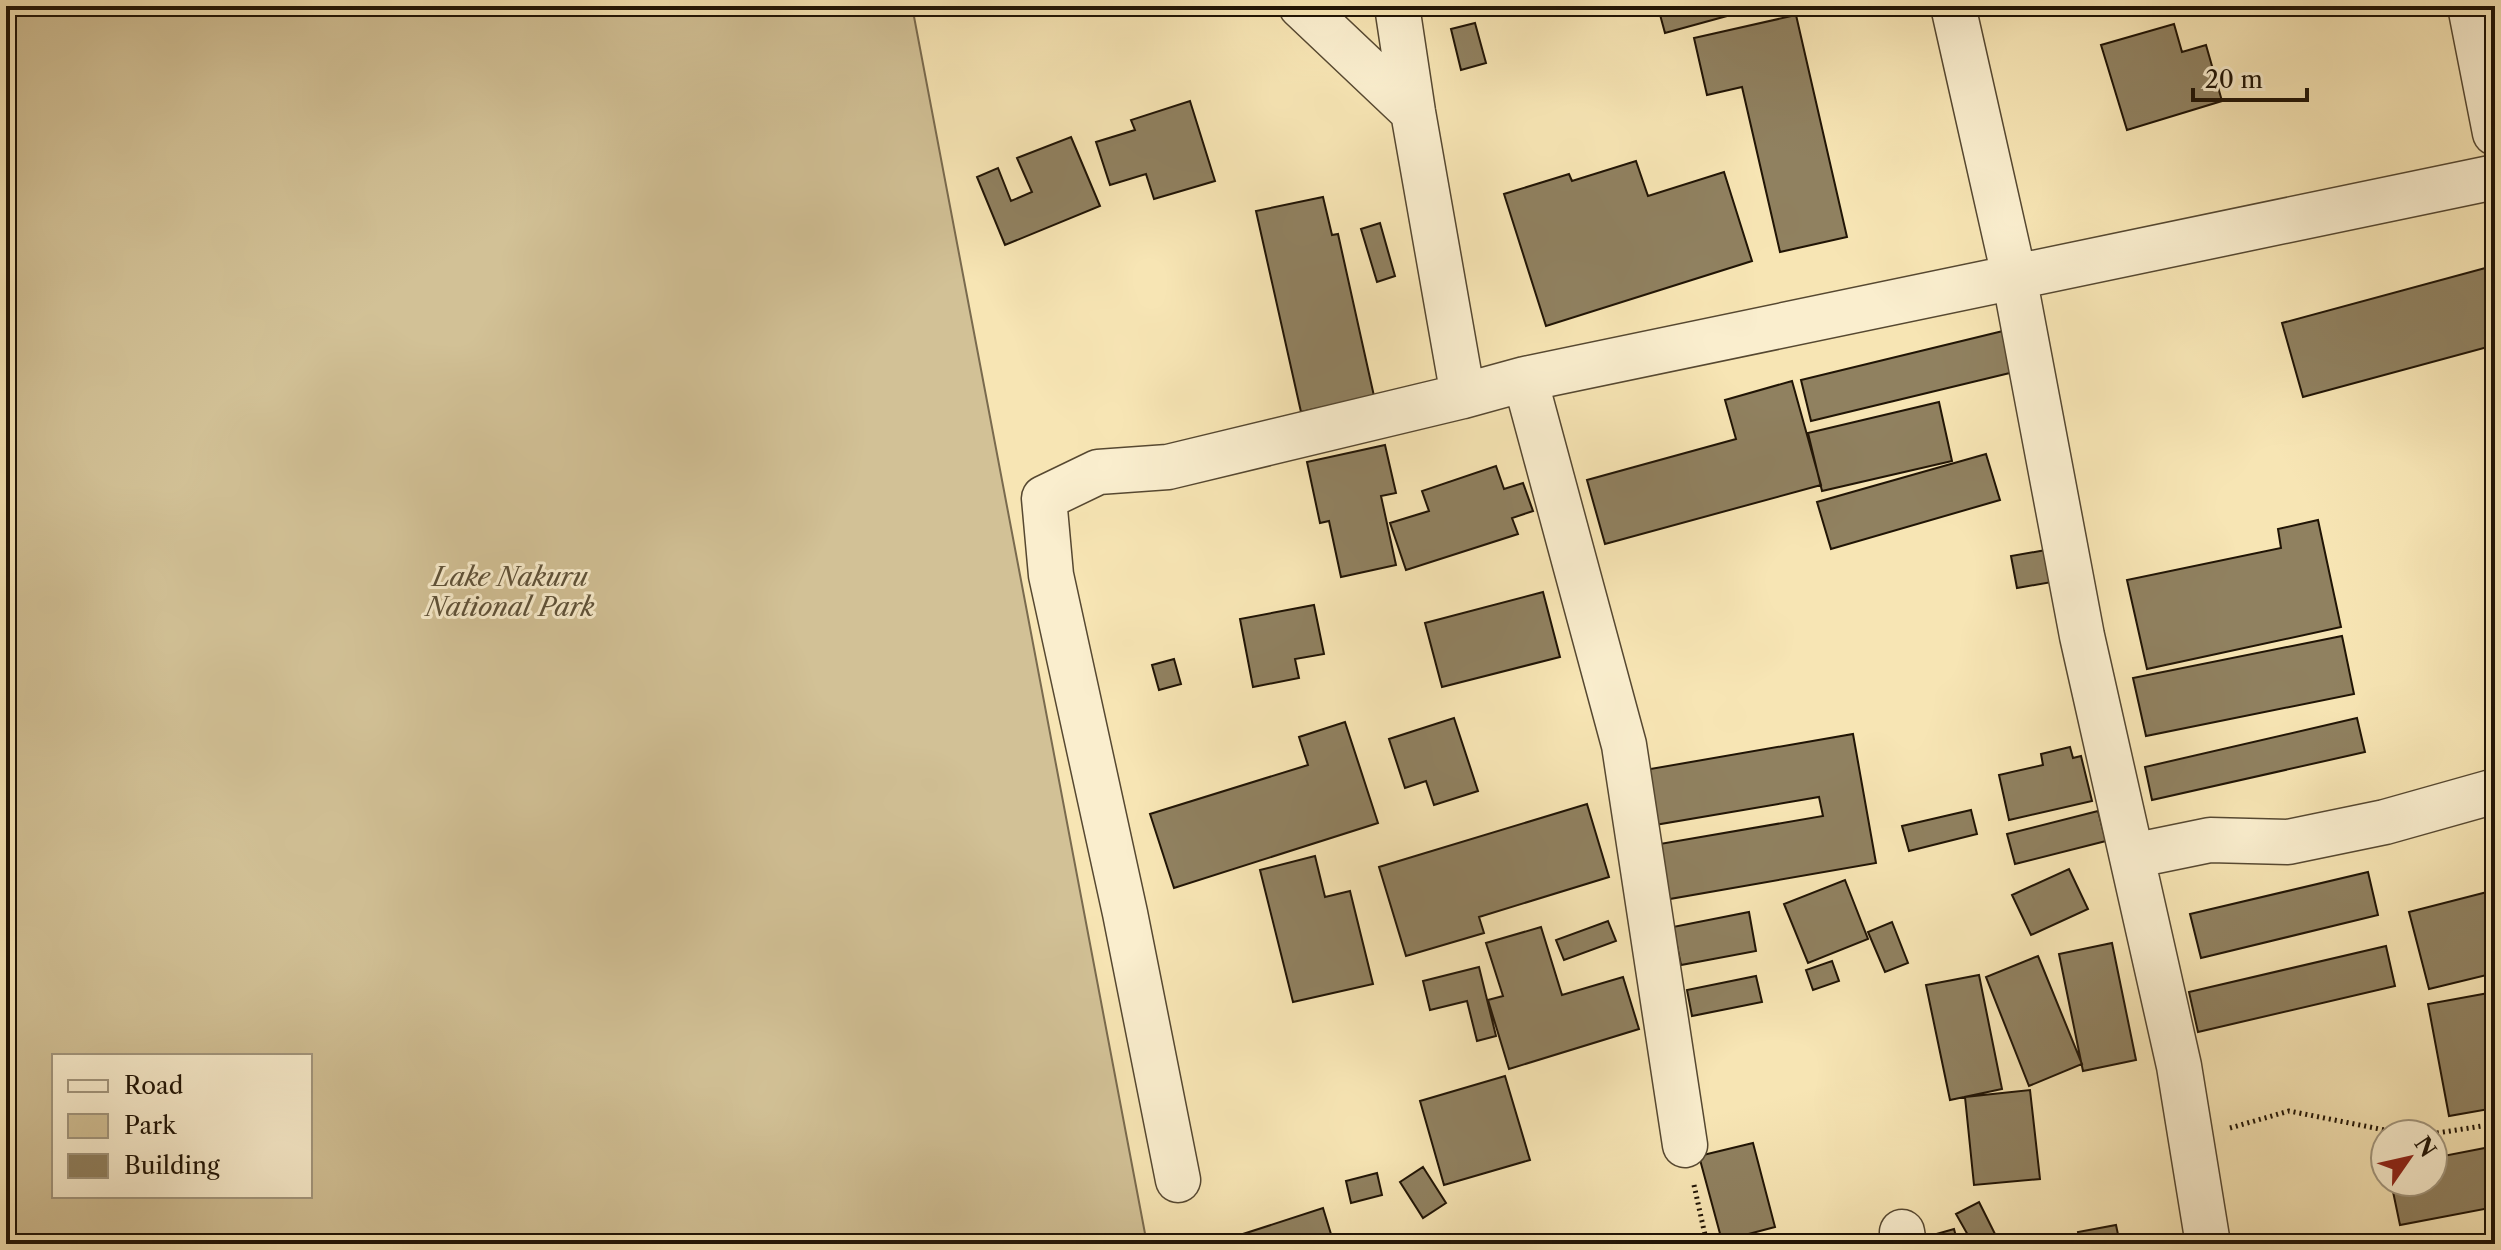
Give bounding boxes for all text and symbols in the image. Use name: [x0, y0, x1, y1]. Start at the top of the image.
scale bar: [2193, 52, 2307, 102]
text: 20 m: [2205, 65, 2263, 94]
park label: Lake Nakuru National Park: [423, 561, 595, 623]
legend: [52, 1054, 312, 1198]
text: Road: [124, 1071, 184, 1100]
text: Park: [124, 1111, 177, 1140]
north arrow: [2369, 1118, 2449, 1198]
text: N: [2409, 1132, 2442, 1163]
text: Building: [124, 1151, 220, 1180]

